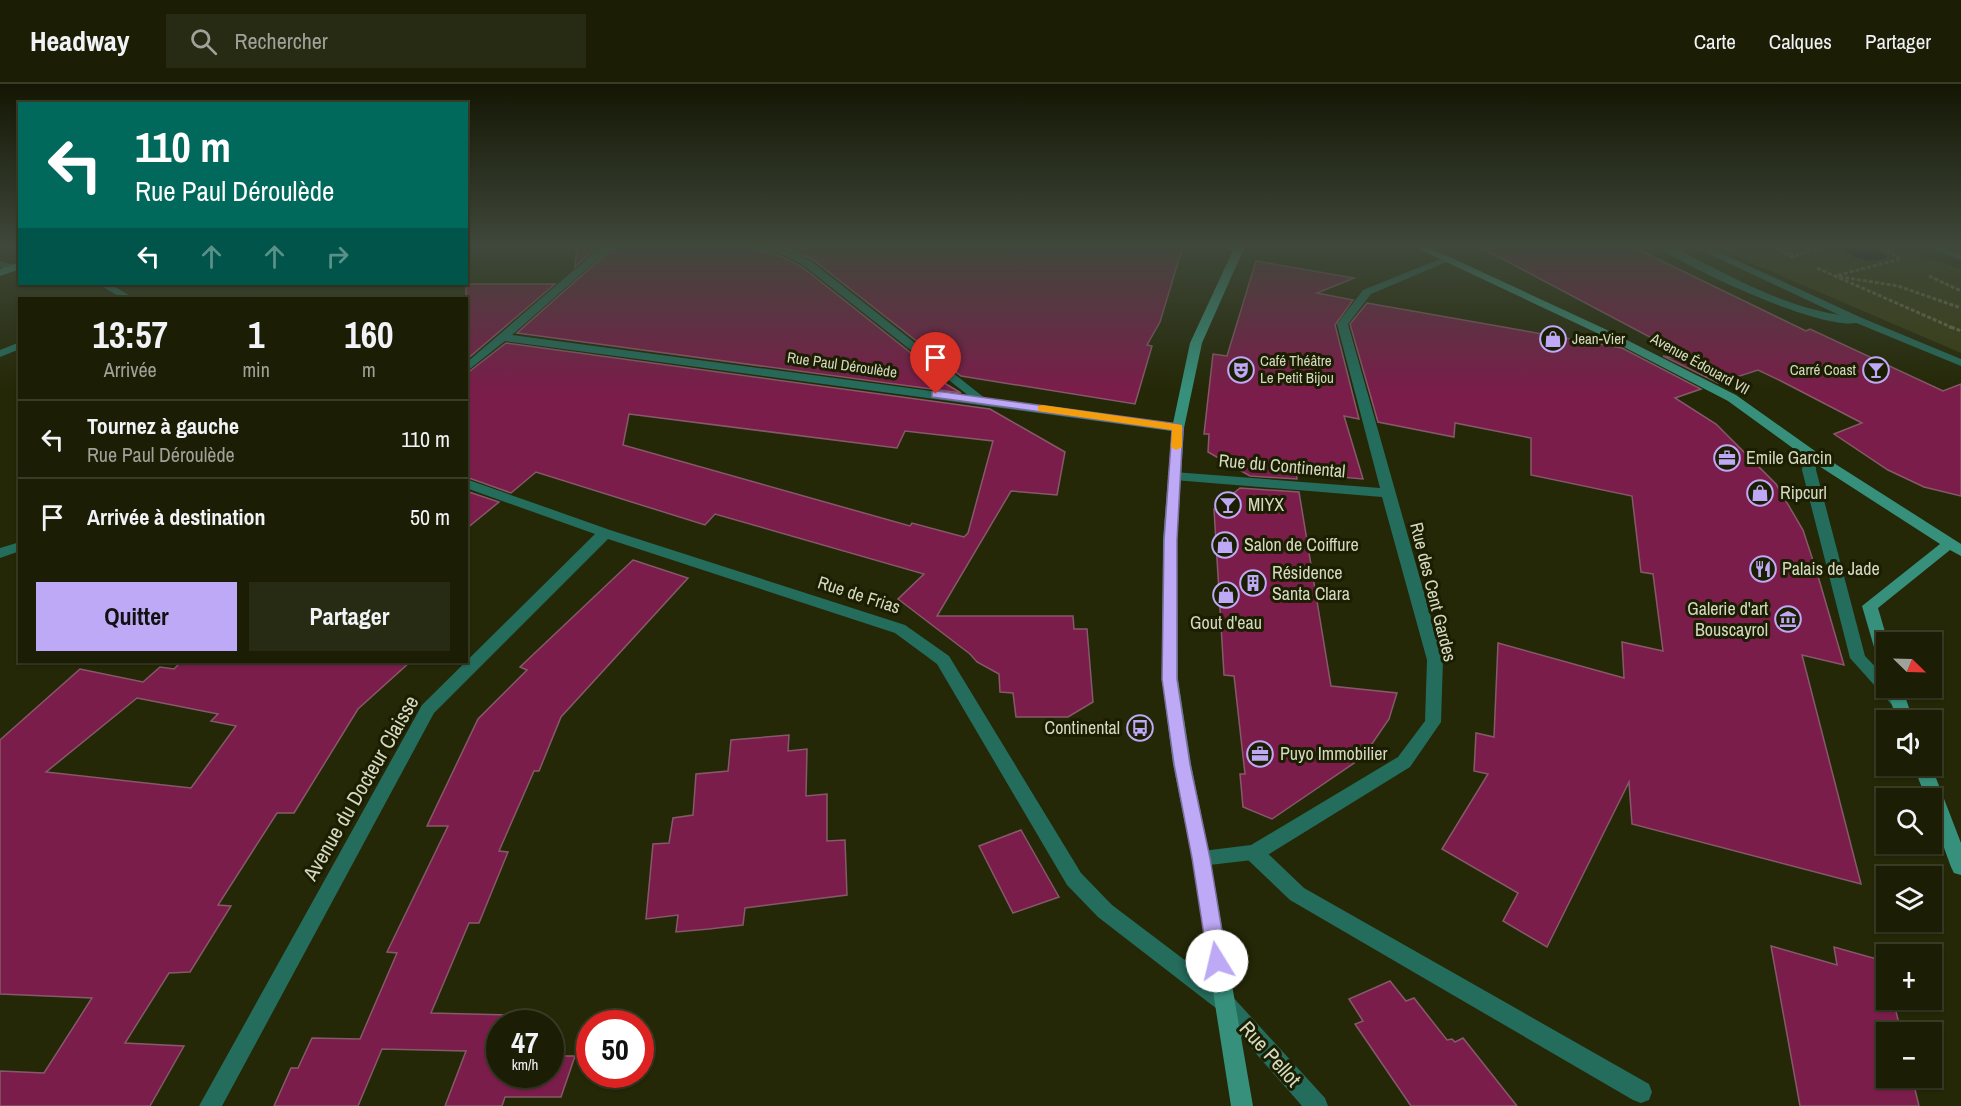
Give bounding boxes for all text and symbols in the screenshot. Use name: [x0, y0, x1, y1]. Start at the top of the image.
search box: [166, 14, 586, 68]
text: Headway: [30, 22, 130, 60]
icon: search: [187, 25, 220, 58]
text: Rechercher: [235, 26, 328, 56]
text: Carte: [1694, 27, 1736, 56]
text: Calques: [1769, 27, 1832, 56]
text: Partager: [1865, 27, 1931, 56]
text: 110 m: [135, 119, 231, 175]
icon: left: [36, 126, 114, 204]
text: Rue Paul Déroulède: [135, 173, 334, 209]
icon: left: [132, 240, 165, 273]
icon: ahead: [195, 240, 228, 273]
icon: ahead: [258, 240, 291, 273]
icon: right: [321, 240, 354, 273]
text: 13:57: [92, 311, 168, 359]
text: 1: [248, 311, 264, 359]
text: 160: [344, 311, 394, 359]
shop icon: Jean-Vier: [1538, 324, 1568, 354]
street label: Avenue Édouard VII: [1646, 327, 1753, 399]
place label: Jean-Vier: [1572, 328, 1625, 349]
pin: [910, 332, 961, 394]
icon: arrive: [919, 341, 952, 374]
street label: Rue Paul Déroulède: [786, 346, 899, 383]
place label: Café Théâtre Le Petit Bijou: [1260, 350, 1334, 388]
theatre icon: Café Théâtre Le Petit Bijou: [1226, 355, 1256, 385]
bar icon: Carré Coast: [1861, 355, 1891, 385]
text: Arrivée: [104, 356, 157, 383]
text: min: [242, 356, 270, 383]
text: m: [362, 356, 376, 383]
place label: Carré Coast: [1790, 359, 1857, 380]
text: Tournez à gauche: [87, 411, 239, 441]
icon: left: [36, 423, 69, 456]
text: 110 m: [401, 424, 450, 454]
text: Rue Paul Déroulède: [87, 441, 235, 468]
office icon: Emile Garcin: [1712, 443, 1742, 473]
place label: Emile Garcin: [1746, 445, 1832, 470]
street label: Rue du Continental: [1218, 448, 1346, 483]
shop icon: Ripcurl: [1745, 478, 1775, 508]
place label: Ripcurl: [1780, 480, 1827, 505]
bar icon: MIYX: [1213, 490, 1243, 520]
place label: MIYX: [1248, 492, 1284, 517]
icon: arrive: [36, 501, 69, 534]
text: Arrivée à destination: [87, 502, 265, 532]
text: 50 m: [410, 502, 450, 532]
street label: Rue des Cent Gardes: [1404, 520, 1463, 664]
shop icon: Salon de Coiffure: [1210, 530, 1240, 560]
place label: Salon de Coiffure: [1244, 532, 1359, 557]
restaurant icon: Palais de Jade: [1748, 554, 1778, 584]
place label: Palais de Jade: [1782, 556, 1880, 581]
place label: Résidence Santa Clara: [1272, 560, 1350, 606]
building icon: Résidence Santa Clara: [1238, 568, 1268, 598]
street label: Rue de Frias: [815, 569, 904, 620]
shop icon: Gout d'eau: [1211, 580, 1241, 610]
button: Quitter: [36, 582, 237, 651]
button: Partager: [249, 582, 450, 651]
place label: Galerie d'art Bouscayrol: [1687, 596, 1768, 642]
museum icon: Galerie d'art Bouscayrol: [1773, 604, 1803, 634]
place label: Gout d'eau: [1190, 610, 1262, 635]
north arrow: [1876, 632, 1942, 698]
map controls: [1876, 632, 1942, 1088]
street label: Avenue du Docteur Claisse: [295, 690, 425, 887]
button: sound: [1876, 710, 1942, 776]
bus stop icon: Continental: [1125, 713, 1155, 743]
place label: Continental: [1045, 715, 1120, 740]
office icon: Puyo Immobilier: [1245, 739, 1275, 769]
place label: Puyo Immobilier: [1280, 741, 1388, 766]
button: search: [1876, 788, 1942, 854]
button: layers: [1876, 866, 1942, 932]
position arrow: [1185, 929, 1249, 993]
button: +: [1876, 944, 1942, 1010]
speed limit sign: 50: [576, 1010, 654, 1088]
street label: Rue Pellot: [1233, 1014, 1308, 1093]
text: 47: [511, 1022, 539, 1062]
button: −: [1876, 1022, 1942, 1088]
text: km/h: [512, 1054, 538, 1075]

